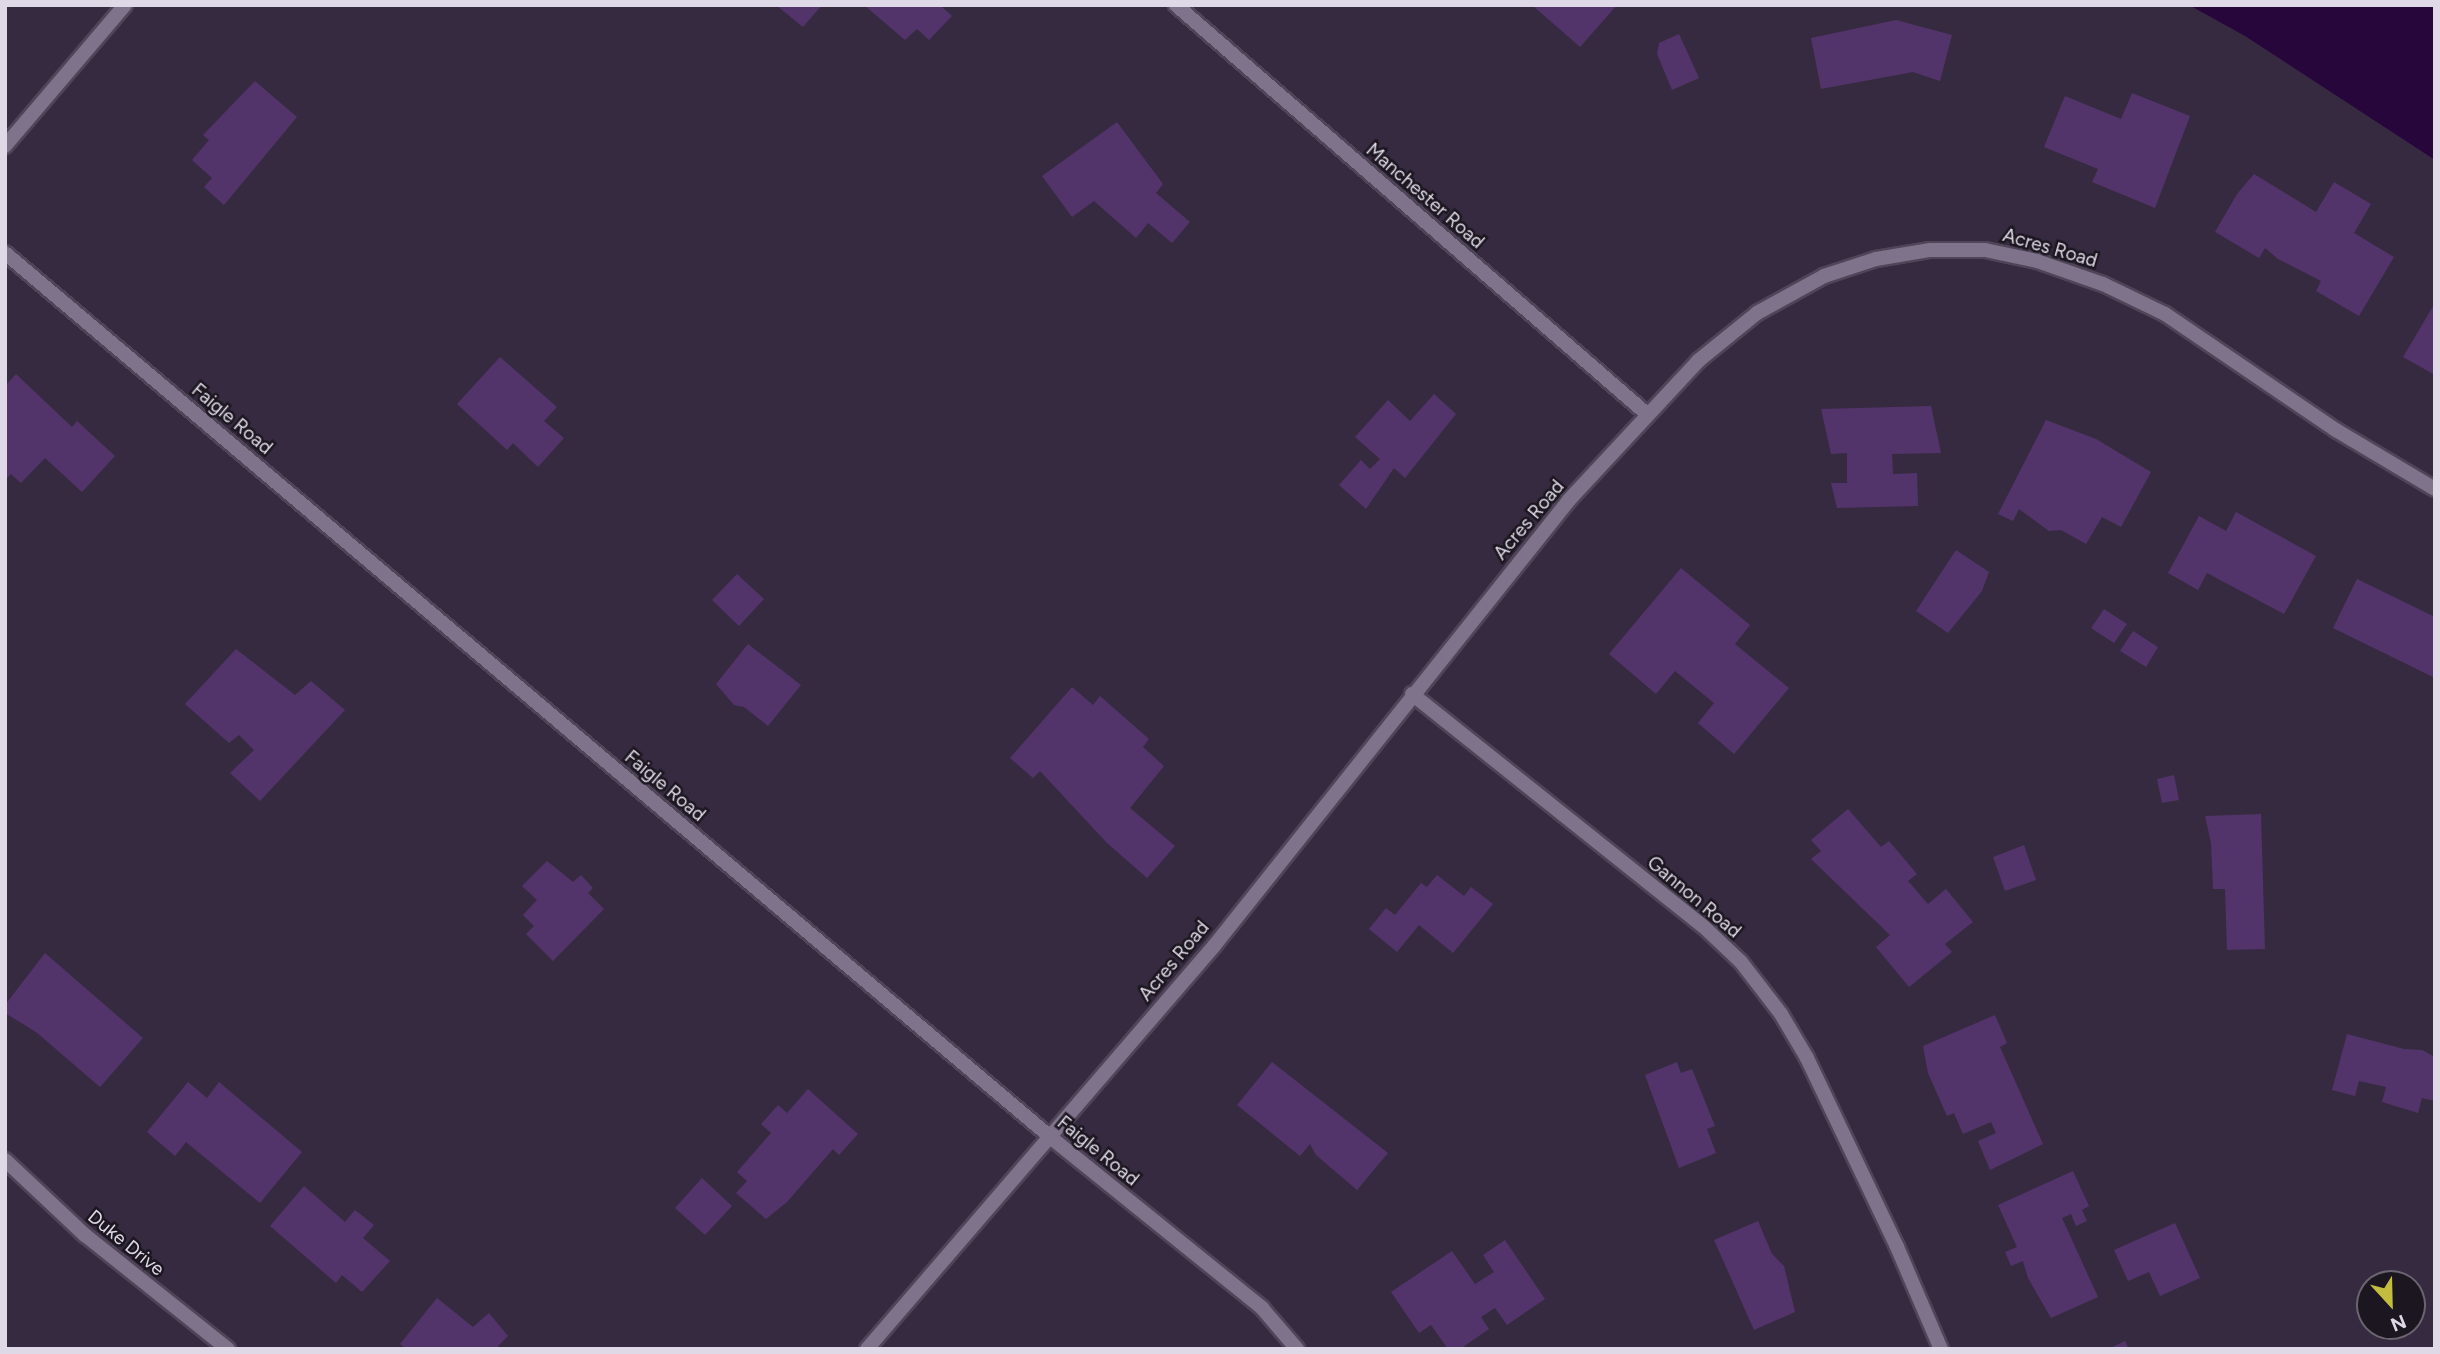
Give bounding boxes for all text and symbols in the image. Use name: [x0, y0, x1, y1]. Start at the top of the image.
street label: Manchester Road: [1361, 139, 1489, 253]
street label: Acres Road: [2000, 224, 2100, 272]
street label: Faigle Road: [187, 379, 277, 459]
street label: Acres Road: [1489, 475, 1569, 565]
street label: Faigle Road: [620, 746, 710, 826]
street label: Gannon Road: [1642, 851, 1746, 943]
street label: Acres Road: [1134, 916, 1214, 1006]
street label: Faigle Road: [1053, 1111, 1143, 1191]
street label: Duke Drive: [83, 1205, 169, 1281]
north arrow: [2356, 1270, 2426, 1340]
text: N: [2387, 1310, 2409, 1336]

